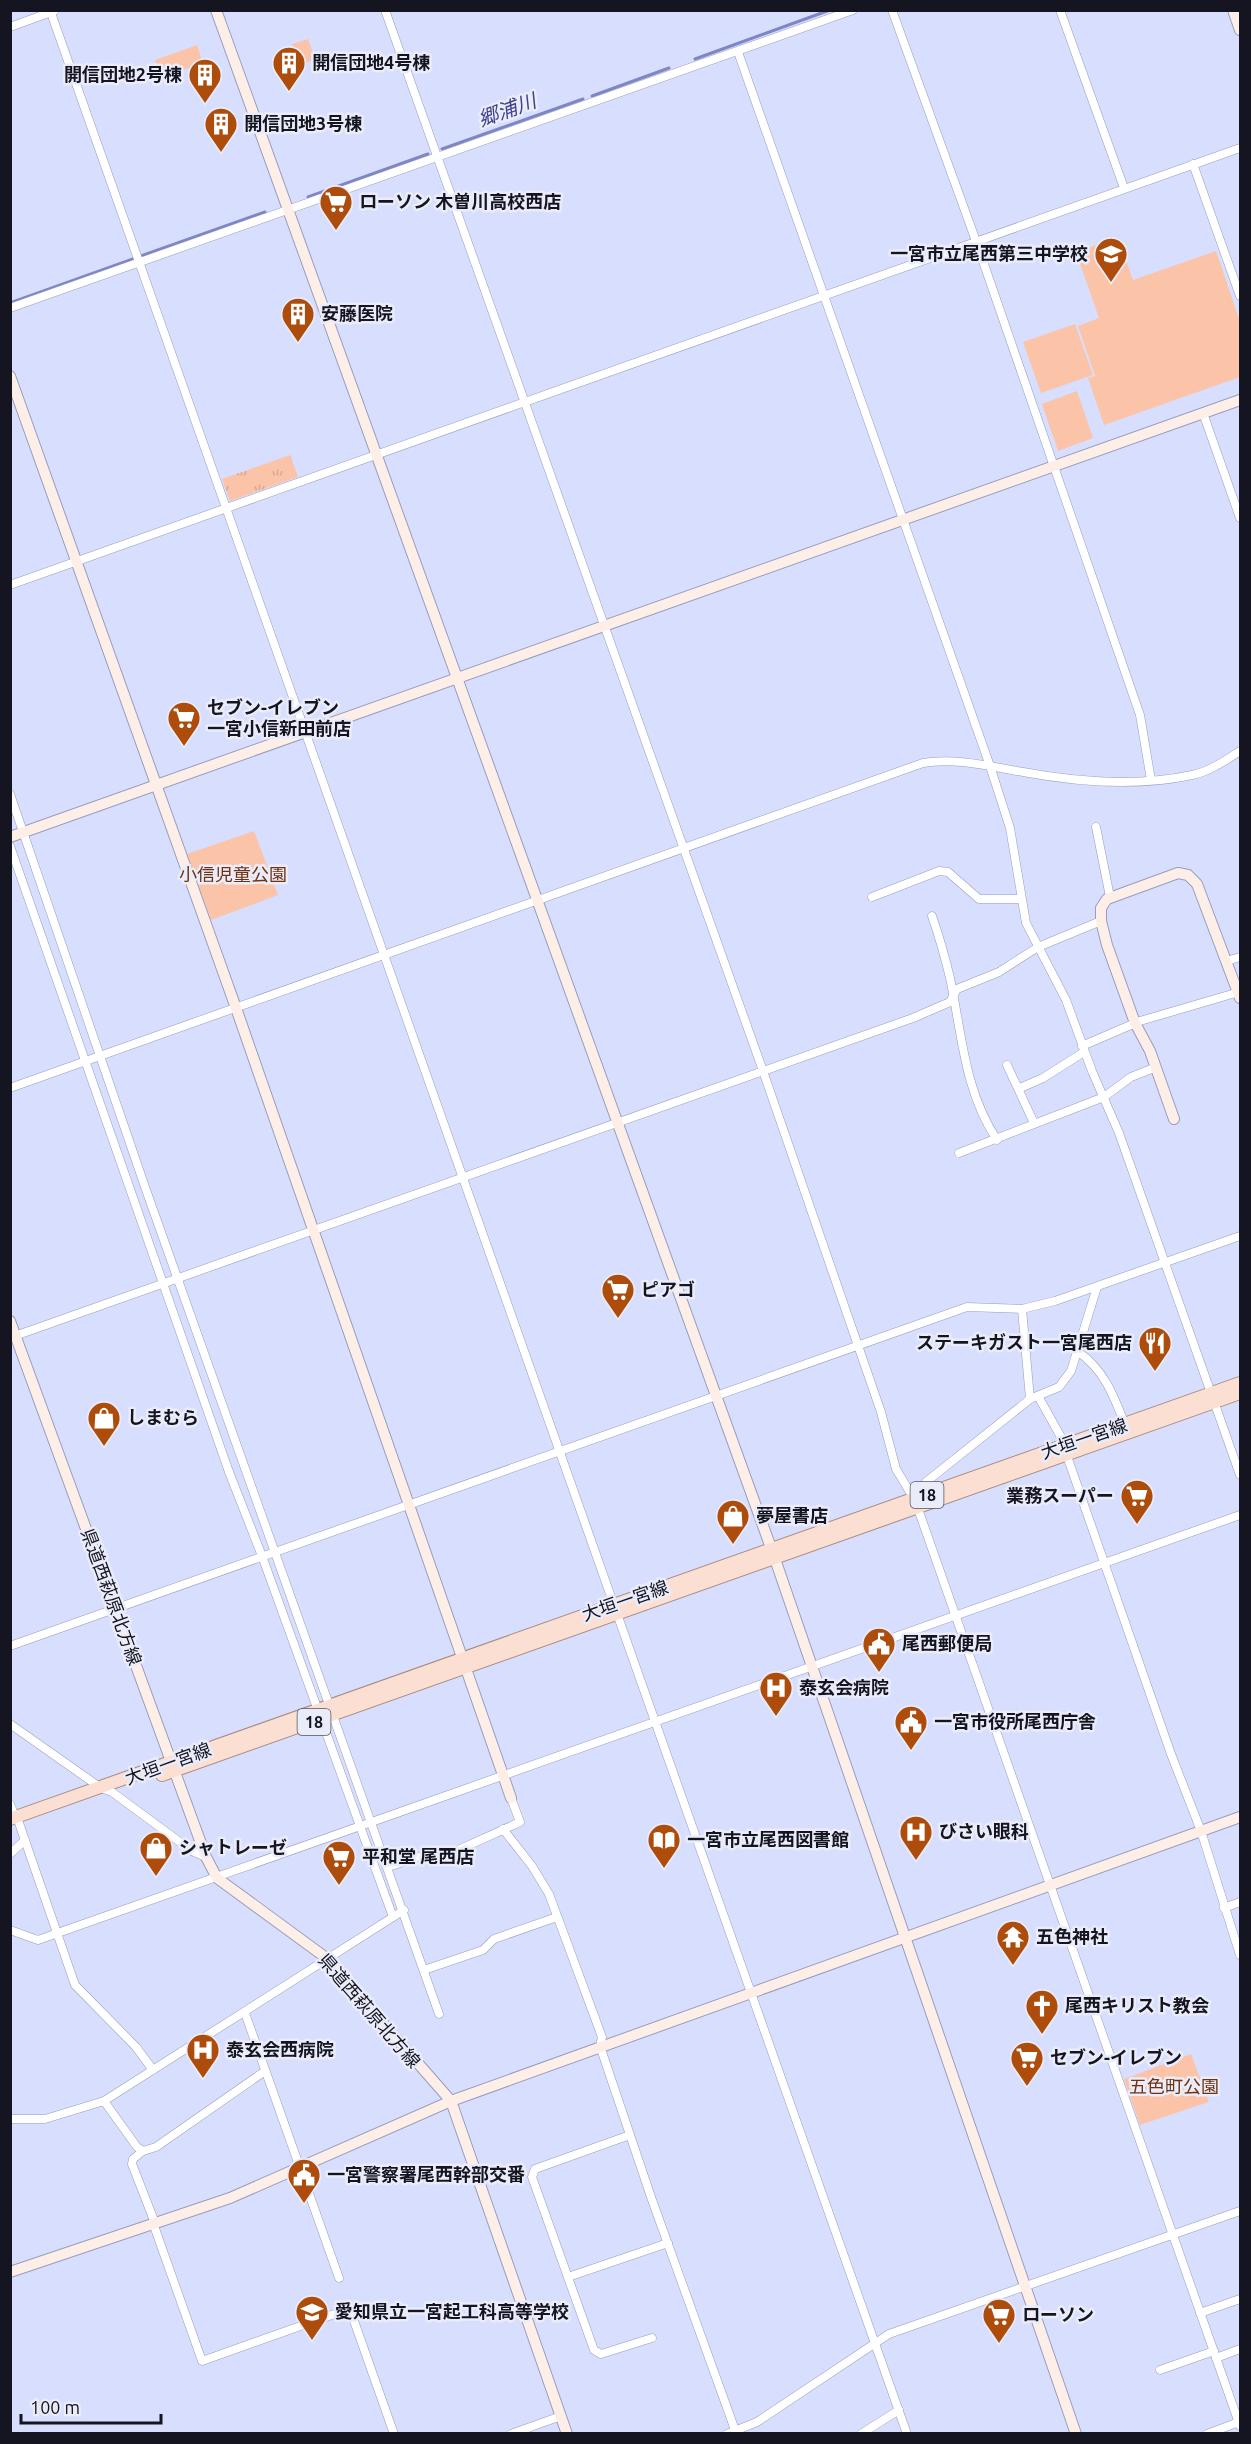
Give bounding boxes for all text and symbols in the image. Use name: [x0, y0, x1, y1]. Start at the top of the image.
building icon: 開信団地4号棟: [271, 45, 307, 92]
place label: 開信団地4号棟: [312, 52, 430, 72]
building icon: 開信団地2号棟: [187, 57, 223, 104]
place label: 開信団地2号棟: [64, 64, 182, 84]
water label: 郷浦川: [475, 88, 541, 131]
building icon: 開信団地3号棟: [203, 106, 239, 153]
place label: 開信団地3号棟: [244, 113, 362, 133]
supermarket icon: ローソン 木曽川高校西店: [318, 184, 354, 231]
place label: ローソン 木曽川高校西店: [359, 191, 561, 211]
school or university icon: 一宮市立尾西第三中学校: [1093, 236, 1129, 283]
place label: 一宮市立尾西第三中学校: [890, 243, 1088, 263]
building icon: 安藤医院: [280, 296, 316, 343]
place label: 安藤医院: [321, 303, 393, 323]
place label: セブン-イレブン 一宮小信新田前店: [207, 697, 351, 738]
supermarket icon: セブン-イレブン 一宮小信新田前店: [166, 700, 202, 747]
park label: 小信児童公園: [179, 864, 287, 884]
supermarket icon: ピアゴ: [600, 1272, 636, 1319]
place label: ピアゴ: [641, 1279, 695, 1299]
restaurant icon: ステーキガスト一宮尾西店: [1137, 1325, 1173, 1372]
place label: ステーキガスト一宮尾西店: [916, 1332, 1132, 1352]
shop icon: しまむら: [86, 1400, 122, 1447]
place label: しまむら: [127, 1407, 199, 1427]
street label: 大垣一宮線: [1038, 1414, 1129, 1462]
supermarket icon: 業務スーパー: [1119, 1478, 1155, 1525]
road number: 18: [910, 1482, 944, 1508]
place label: 業務スーパー: [1006, 1485, 1114, 1505]
shop icon: 夢屋書店: [715, 1498, 751, 1545]
place label: 夢屋書店: [756, 1505, 828, 1525]
street label: 県道西萩原北方線: [78, 1526, 146, 1668]
street label: 大垣一宮線: [579, 1576, 670, 1624]
public building icon: 尾西郵便局: [861, 1626, 897, 1673]
place label: 尾西郵便局: [902, 1633, 992, 1653]
hospital icon: 泰玄会病院: [758, 1670, 794, 1717]
place label: 泰玄会病院: [799, 1677, 889, 1697]
public building icon: 一宮市役所尾西庁舎: [893, 1704, 929, 1751]
road number: 18: [298, 1709, 330, 1735]
place label: 一宮市役所尾西庁舎: [934, 1711, 1096, 1731]
street label: 大垣一宮線: [122, 1738, 213, 1788]
hospital icon: びさい眼科: [898, 1814, 934, 1861]
place label: びさい眼科: [939, 1821, 1029, 1841]
library icon: 一宮市立尾西図書館: [646, 1822, 682, 1869]
place label: 一宮市立尾西図書館: [687, 1829, 849, 1849]
shop icon: シャトレーゼ: [138, 1830, 174, 1877]
place label: シャトレーゼ: [179, 1837, 287, 1857]
supermarket icon: 平和堂 尾西店: [321, 1839, 357, 1886]
place label: 平和堂 尾西店: [362, 1846, 474, 1866]
temple icon: 五色神社: [995, 1919, 1031, 1966]
place label: 五色神社: [1036, 1926, 1108, 1946]
street label: 県道西萩原北方線: [315, 1949, 425, 2071]
church icon: 尾西キリスト教会: [1024, 1988, 1060, 2035]
place label: 尾西キリスト教会: [1065, 1995, 1209, 2015]
hospital icon: 泰玄会西病院: [185, 2032, 221, 2079]
place label: 泰玄会西病院: [226, 2039, 334, 2059]
supermarket icon: セブン-イレブン: [1009, 2040, 1045, 2087]
place label: セブン-イレブン: [1050, 2047, 1182, 2067]
park label: 五色町公園: [1129, 2076, 1219, 2096]
public building icon: 一宮警察署尾西幹部交番: [286, 2157, 322, 2204]
place label: 一宮警察署尾西幹部交番: [327, 2164, 525, 2184]
school or university icon: 愛知県立一宮起工科高等学校: [294, 2294, 330, 2341]
supermarket icon: ローソン: [981, 2297, 1017, 2344]
place label: 愛知県立一宮起工科高等学校: [335, 2301, 569, 2321]
place label: ローソン: [1022, 2304, 1094, 2324]
scale bar: [21, 2387, 160, 2425]
text: 100 m: [30, 2397, 80, 2417]

